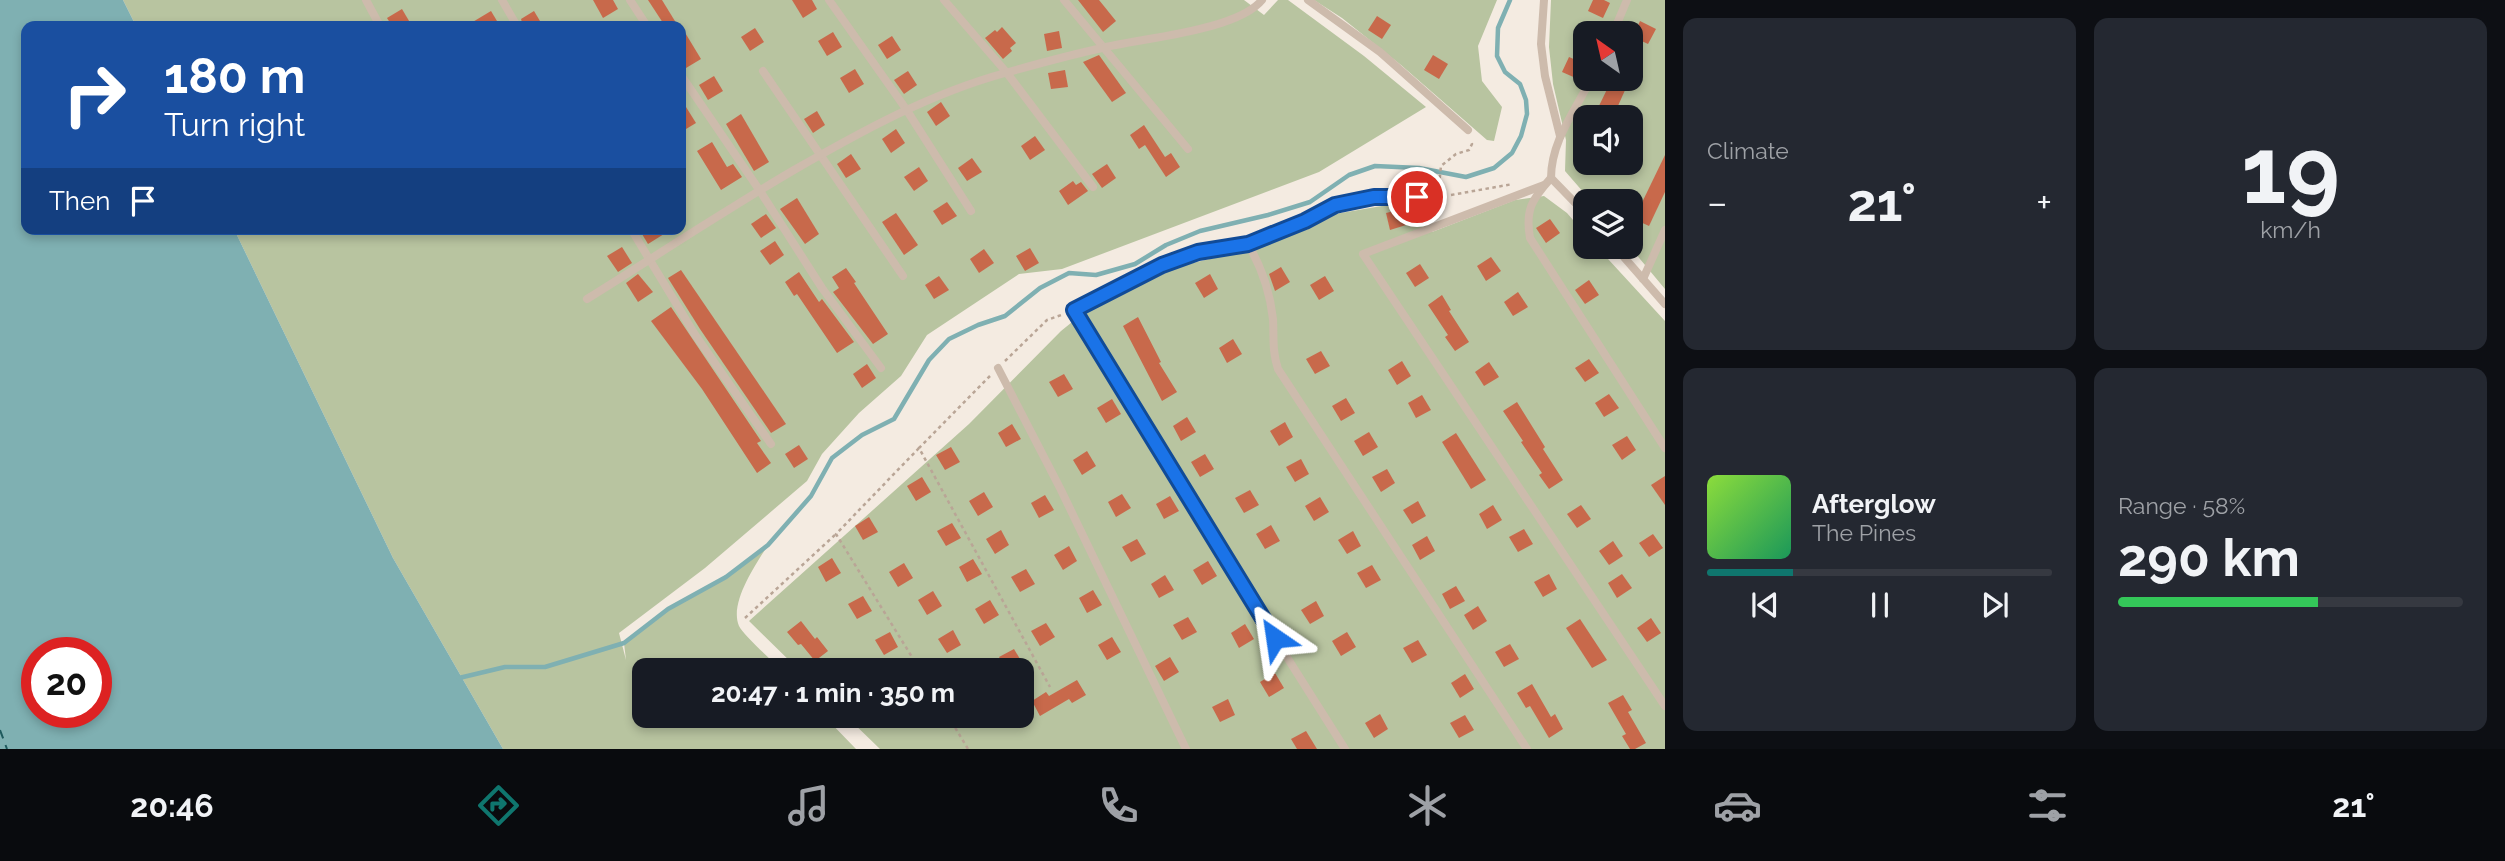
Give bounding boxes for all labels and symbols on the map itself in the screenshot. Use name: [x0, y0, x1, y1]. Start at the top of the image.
north arrow: [1573, 21, 1643, 91]
pin: [1387, 167, 1447, 227]
position arrow: [1238, 601, 1312, 675]
speed limit sign: 20: [21, 637, 112, 728]

